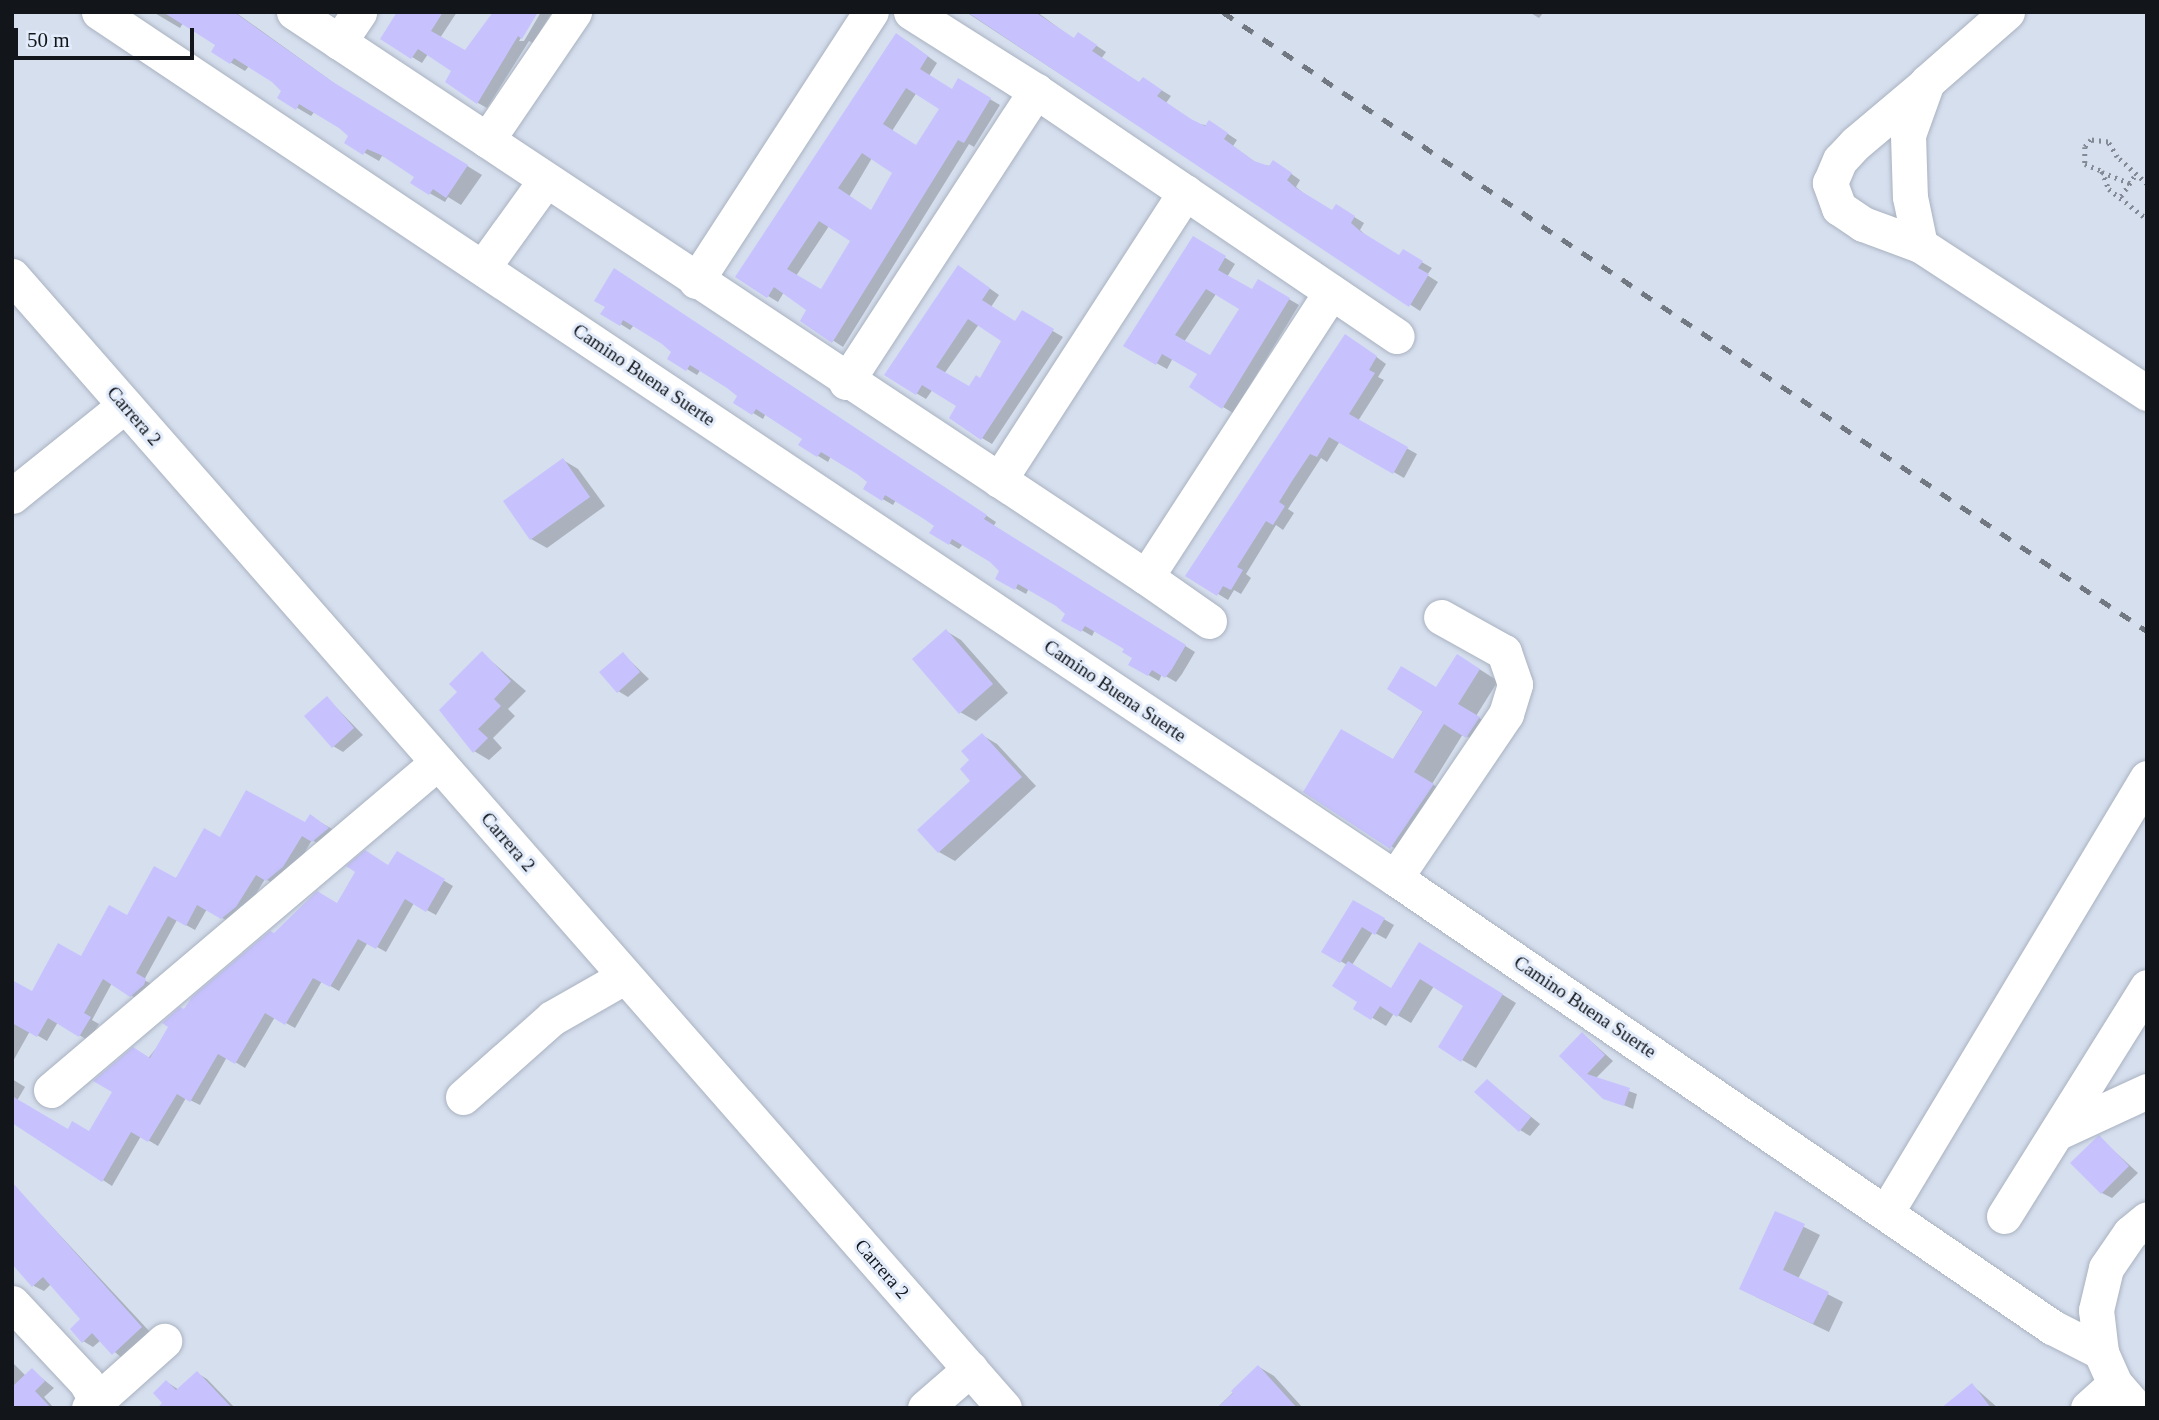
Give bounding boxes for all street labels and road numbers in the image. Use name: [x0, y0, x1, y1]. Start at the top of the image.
street label: Camino Buena Suerte: [569, 319, 719, 431]
street label: Carrera 2: [102, 382, 166, 450]
street label: Camino Buena Suerte: [1040, 635, 1190, 747]
street label: Carrera 2: [476, 808, 540, 876]
street label: Camino Buena Suerte: [1510, 951, 1660, 1063]
street label: Carrera 2: [850, 1235, 914, 1303]

